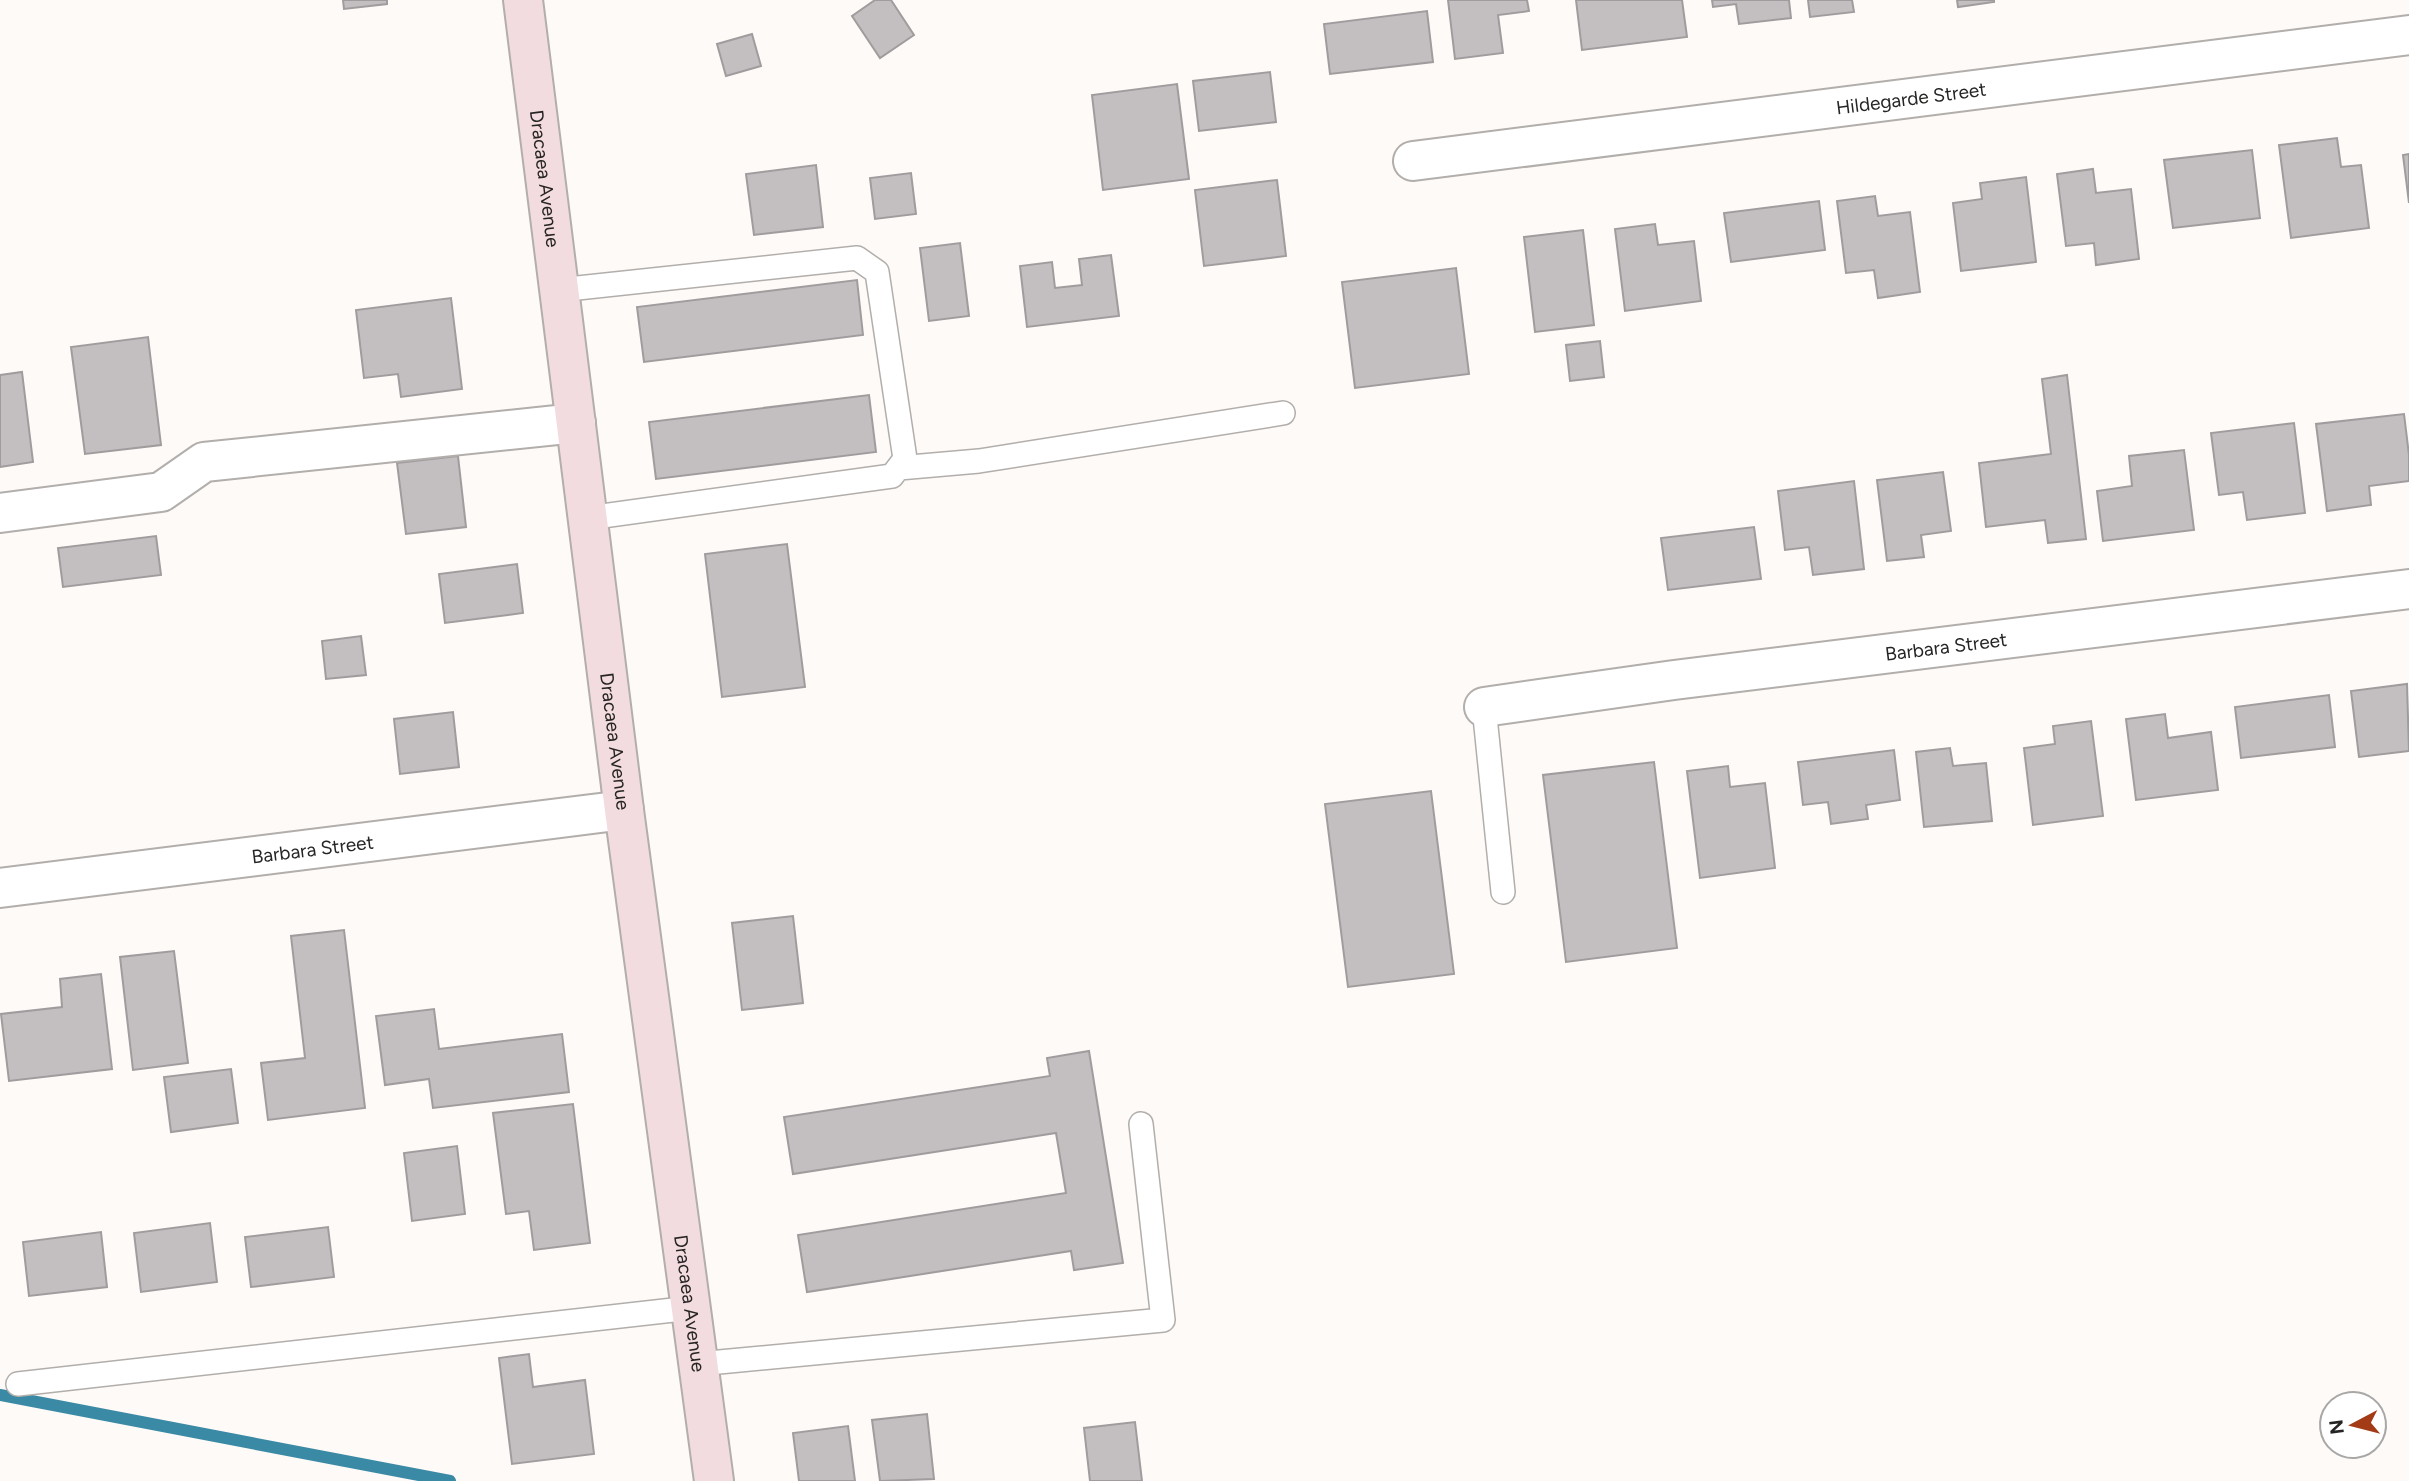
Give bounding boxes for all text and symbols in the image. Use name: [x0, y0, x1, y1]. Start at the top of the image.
street label: Hildegarde Street: [1835, 78, 1988, 119]
street label: Dracaea Avenue: [525, 109, 565, 249]
street label: Barbara Street: [1884, 628, 2008, 666]
street label: Dracaea Avenue: [595, 671, 635, 811]
street label: Barbara Street: [250, 830, 375, 868]
street label: Dracaea Avenue: [669, 1233, 710, 1373]
north arrow: [2318, 1390, 2388, 1460]
text: N: [2324, 1418, 2349, 1436]

